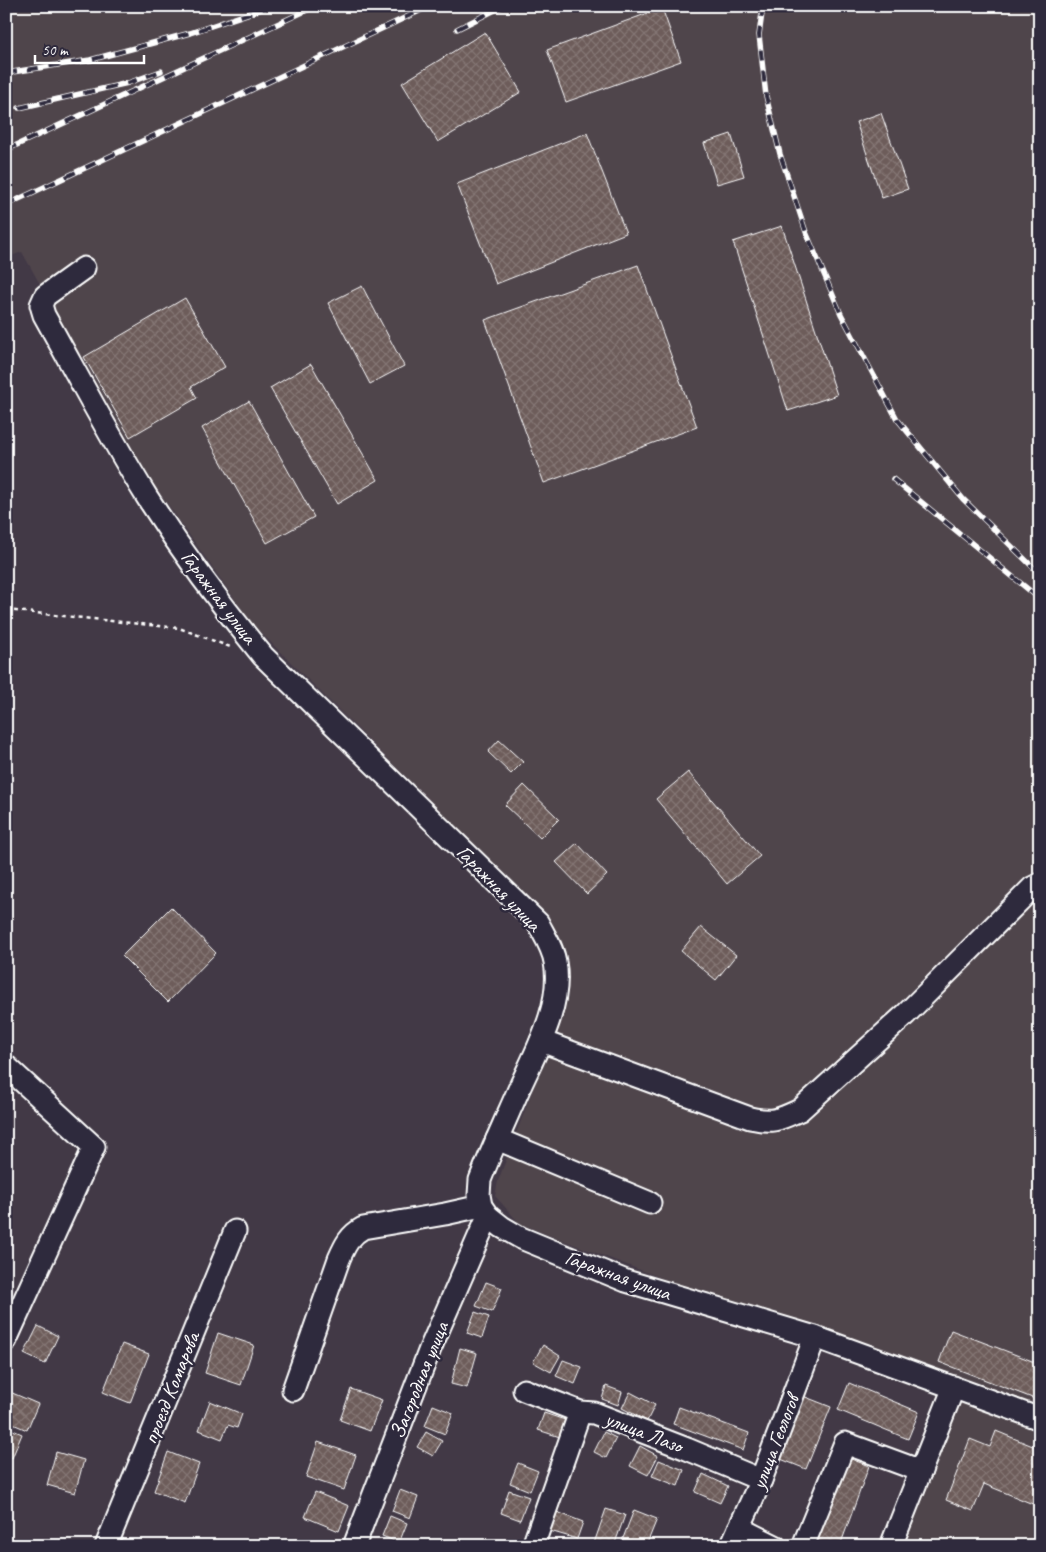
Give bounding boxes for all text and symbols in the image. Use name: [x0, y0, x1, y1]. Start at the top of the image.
scale bar: [35, 32, 144, 64]
text: 50 m: [42, 41, 69, 60]
street label: Гаражная улица: [175, 545, 264, 650]
street label: Гаражная улица: [451, 839, 548, 938]
street label: Гаражная улица: [562, 1244, 676, 1307]
street label: Загородная улица: [384, 1316, 455, 1442]
street label: проезд Комарова: [137, 1326, 206, 1448]
street label: улица Геологов: [744, 1387, 806, 1495]
street label: улица Лазо: [600, 1405, 689, 1460]

